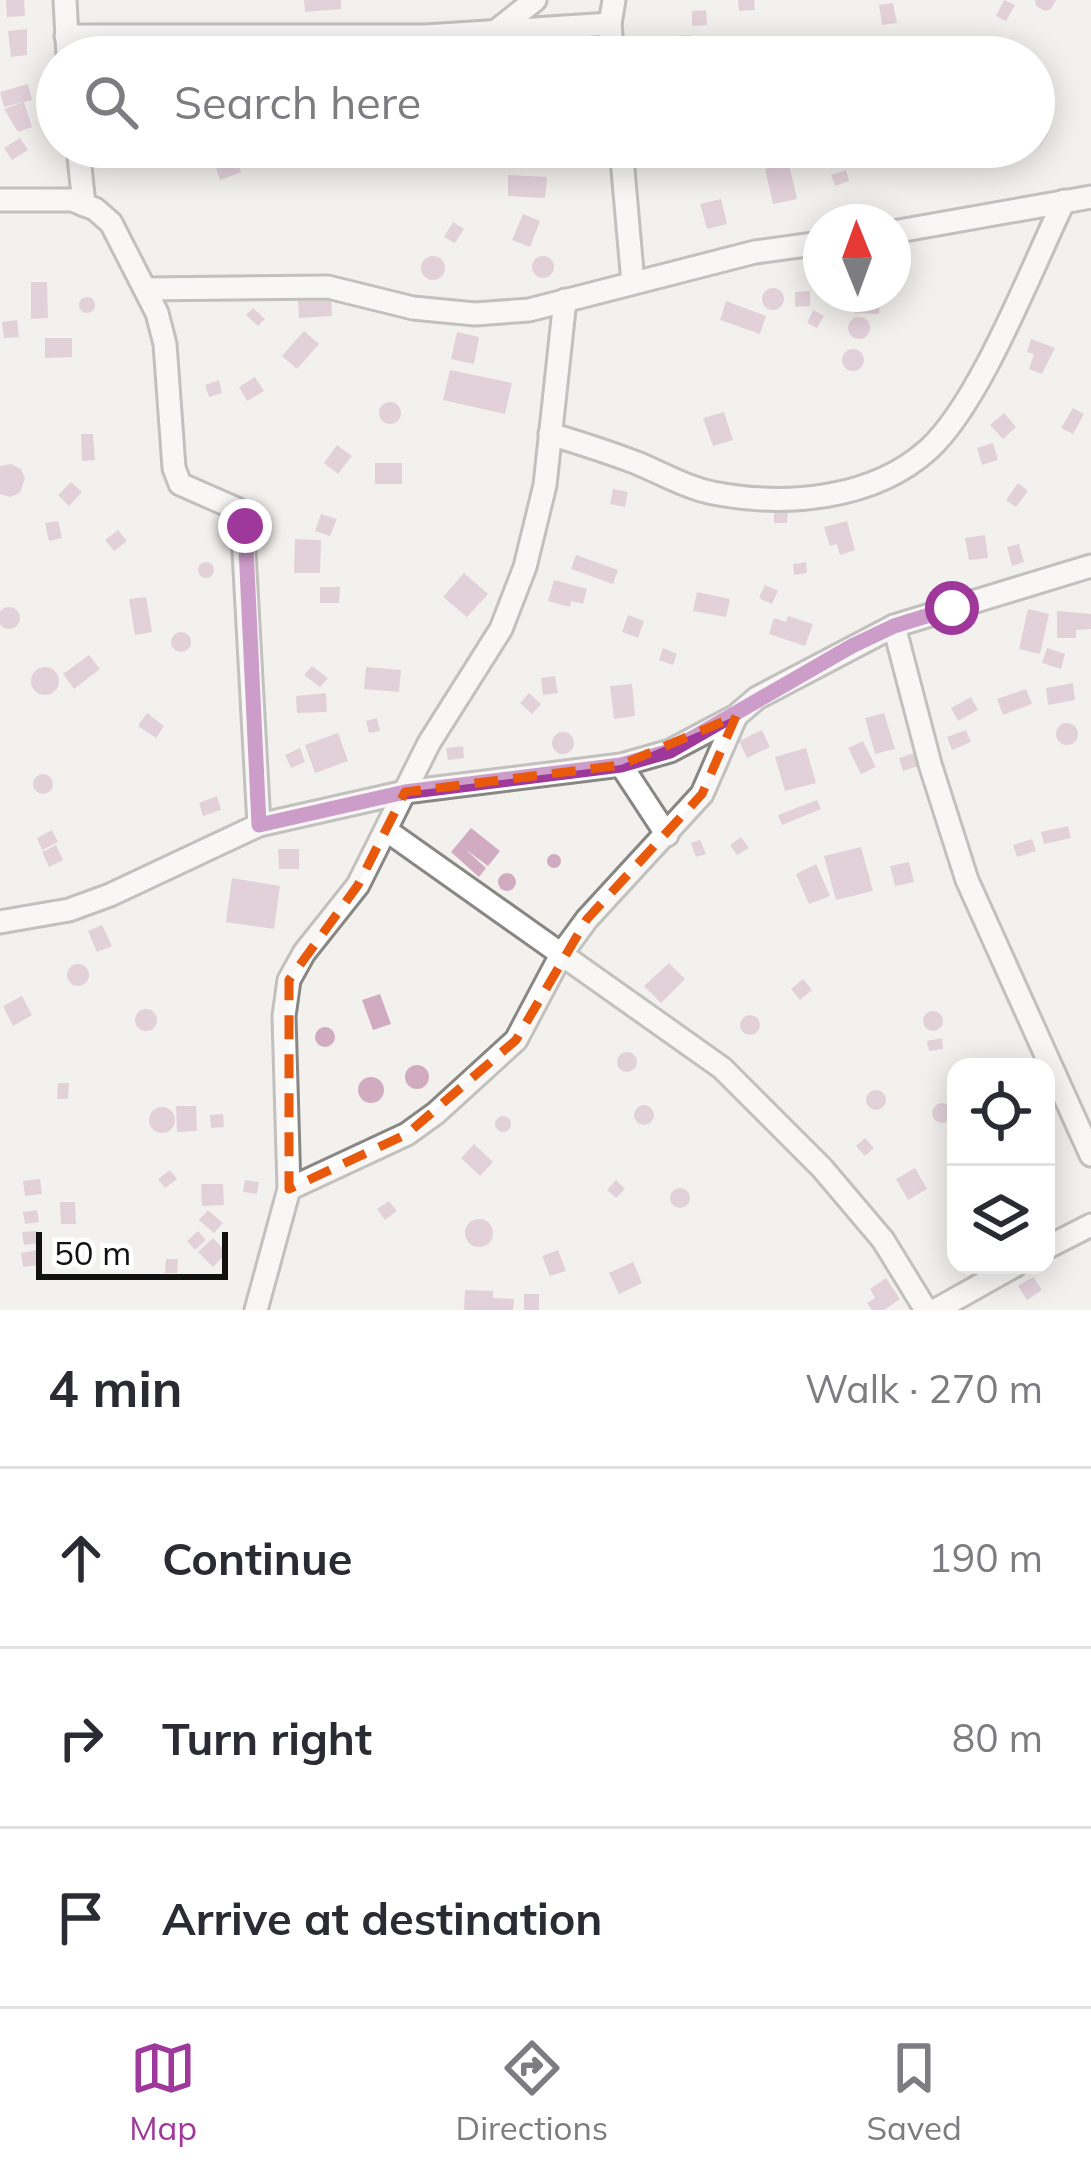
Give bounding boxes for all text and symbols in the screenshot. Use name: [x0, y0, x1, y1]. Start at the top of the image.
search box: [36, 36, 1055, 168]
icon: search: [78, 69, 144, 135]
text: Search here: [174, 74, 421, 130]
north arrow: [803, 204, 911, 312]
route end: [218, 499, 272, 553]
route start: [925, 581, 979, 635]
map controls: [947, 1058, 1055, 1274]
button: locate: [947, 1058, 1055, 1166]
button: layers: [947, 1166, 1055, 1274]
scale bar: [36, 1226, 228, 1279]
text: 50 m: [54, 1232, 131, 1273]
text: 4 min: [48, 1356, 183, 1420]
text: Walk · 270 m: [805, 1364, 1043, 1413]
icon: ahead: [48, 1525, 114, 1591]
text: Continue: [162, 1530, 352, 1586]
text: 190 m: [928, 1533, 1043, 1582]
icon: right: [48, 1705, 114, 1771]
text: Turn right: [162, 1710, 372, 1766]
text: 80 m: [952, 1713, 1043, 1762]
icon: arrive: [48, 1885, 114, 1951]
text: Arrive at destination: [162, 1890, 602, 1946]
tab: Map: [129, 2035, 197, 2148]
tab: Directions: [456, 2035, 608, 2148]
tab: Saved: [867, 2035, 962, 2148]

